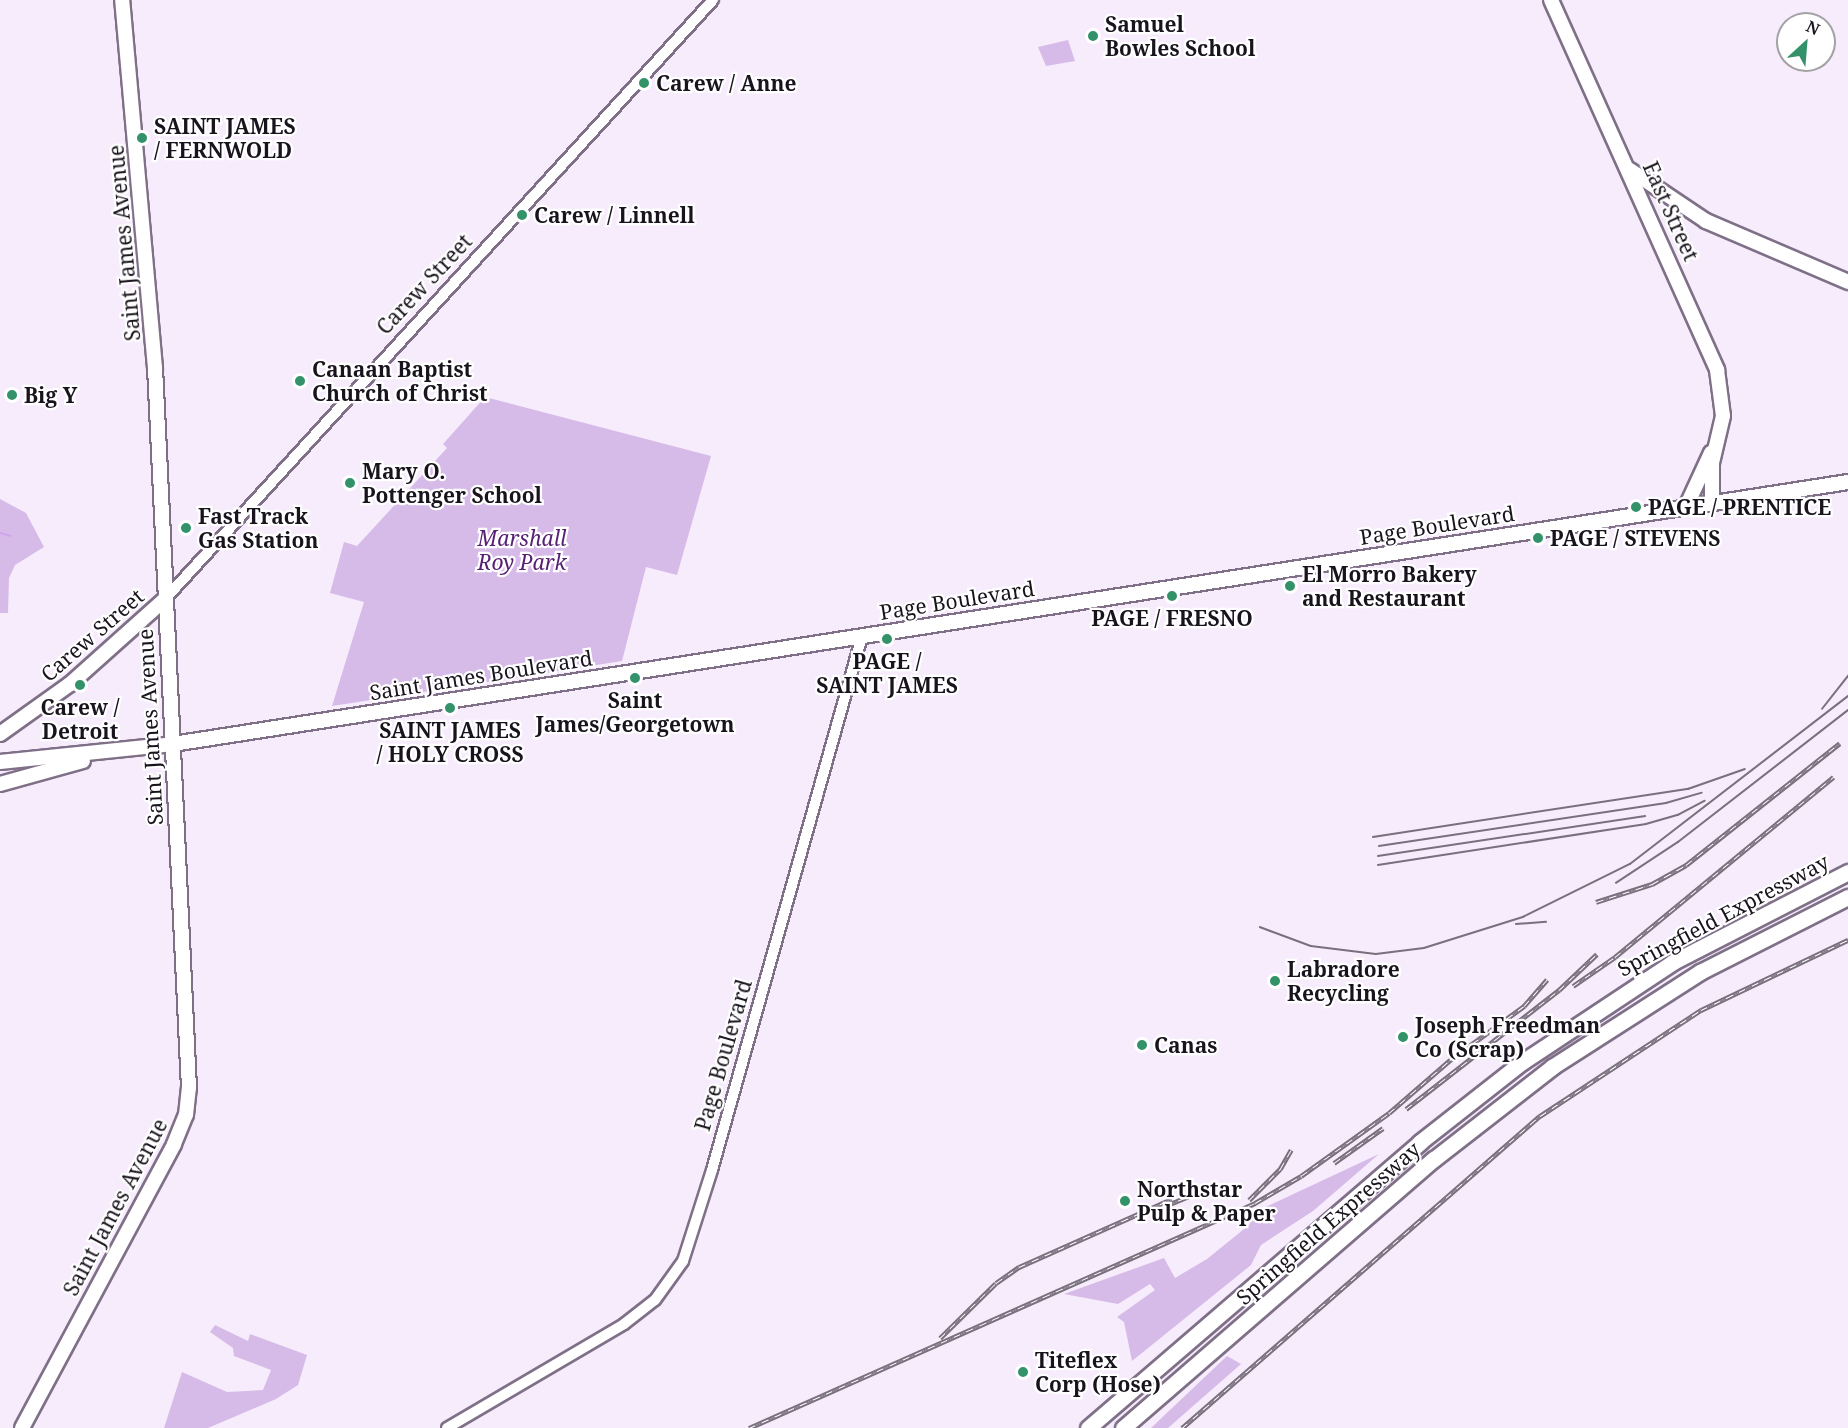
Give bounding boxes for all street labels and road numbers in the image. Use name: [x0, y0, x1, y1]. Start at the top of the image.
street label: Saint James Avenue: [103, 144, 145, 342]
street label: East Street: [1638, 158, 1704, 264]
street label: Carew Street: [371, 229, 477, 339]
street label: Page Boulevard: [1358, 500, 1516, 550]
street label: Page Boulevard: [878, 575, 1036, 625]
street label: Carew Street: [35, 584, 149, 686]
street label: Saint James Avenue: [132, 628, 168, 826]
street label: Saint James Boulevard: [368, 645, 594, 705]
street label: Springfield Expressway: [1613, 849, 1833, 981]
street label: Page Boulevard: [689, 976, 757, 1134]
street label: Saint James Avenue: [58, 1114, 172, 1300]
street label: Springfield Expressway: [1231, 1136, 1425, 1310]

